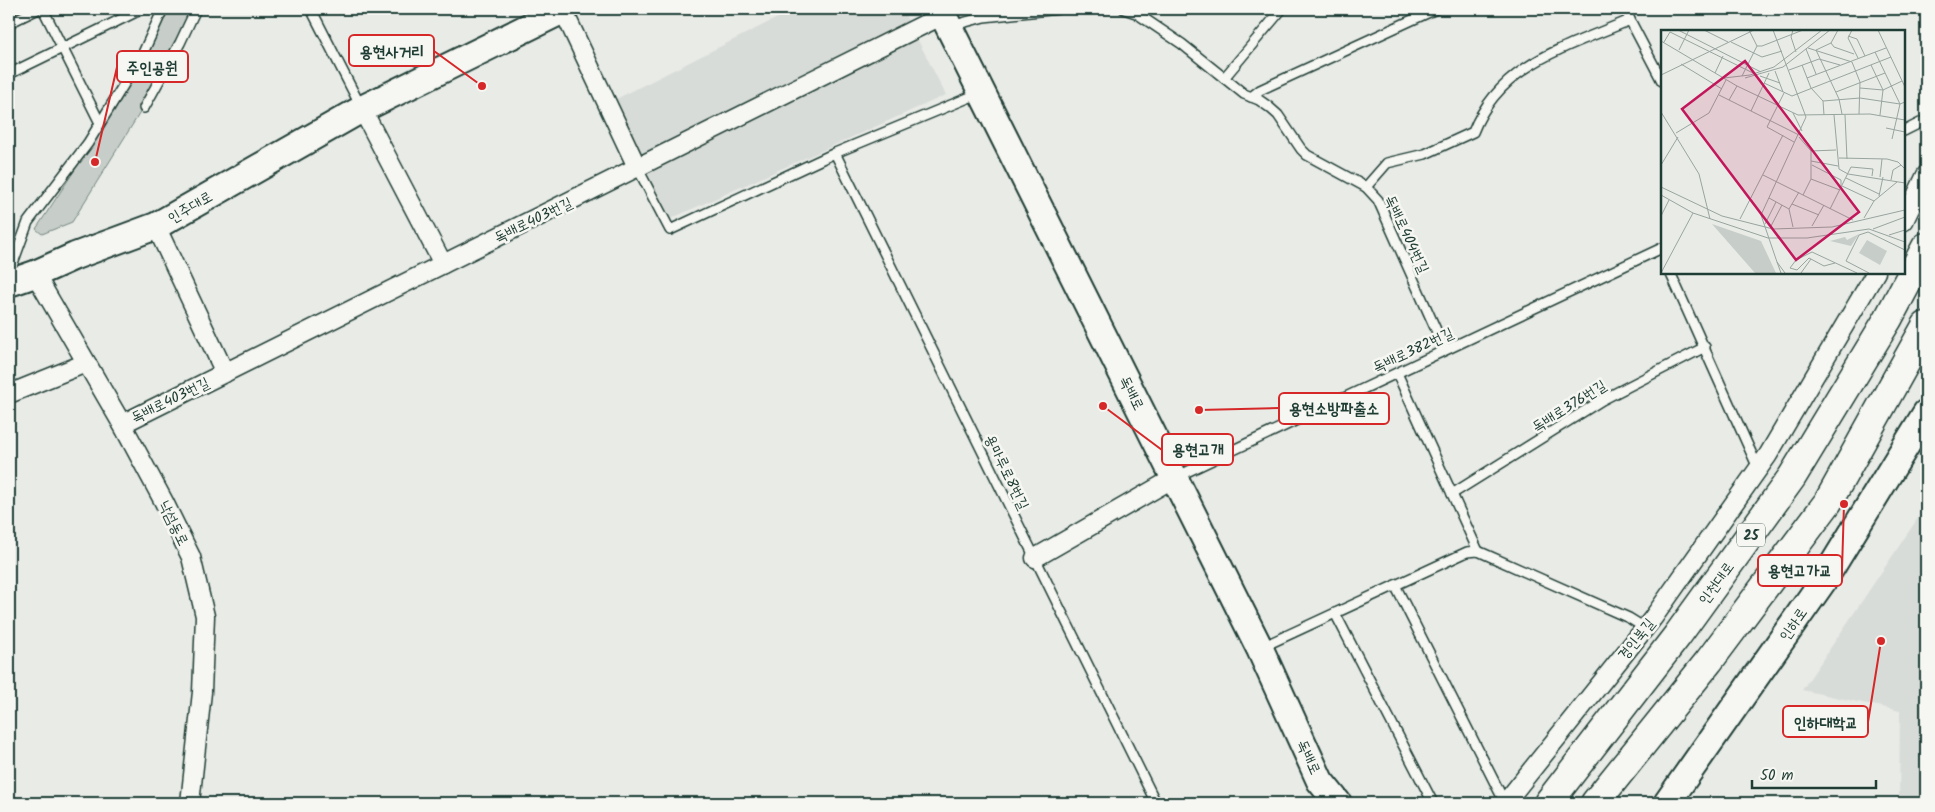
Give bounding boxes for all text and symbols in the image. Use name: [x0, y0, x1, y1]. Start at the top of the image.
inset map: [1661, 30, 1905, 274]
callout: 용현사거리: [349, 35, 434, 66]
text: 용현사거리: [360, 40, 424, 65]
callout: 주인공원: [117, 51, 188, 82]
text: 주인공원: [126, 56, 178, 81]
street label: 인주대로: [164, 185, 217, 230]
street label: 독배로404번길: [1377, 191, 1435, 278]
street label: 독배로403번길: [490, 192, 577, 250]
street label: 독배로382번길: [1369, 322, 1458, 380]
street label: 독배로403번길: [127, 372, 214, 430]
street label: 독배로: [1112, 372, 1150, 415]
street label: 독배로376번길: [1527, 374, 1612, 439]
callout: 용현소방파출소: [1279, 393, 1389, 424]
text: 용현소방파출소: [1289, 397, 1379, 422]
street label: 용마루로8번길: [977, 431, 1035, 514]
callout: 용현고개: [1162, 434, 1233, 465]
text: 용현고개: [1172, 438, 1224, 463]
street label: 낙섬동로: [152, 496, 194, 550]
road number: 25: [1737, 524, 1765, 546]
callout: 용현고가교: [1758, 555, 1842, 586]
street label: 인천대로: [1693, 557, 1741, 610]
text: 용현고가교: [1768, 559, 1832, 584]
street label: 인하로: [1774, 603, 1814, 646]
street label: 경인북길: [1612, 613, 1661, 666]
callout: 인하대학교: [1783, 706, 1868, 737]
text: 인하대학교: [1794, 711, 1858, 736]
street label: 독배로: [1290, 736, 1326, 779]
scale bar: [1752, 757, 1876, 789]
text: 50 m: [1760, 764, 1794, 788]

